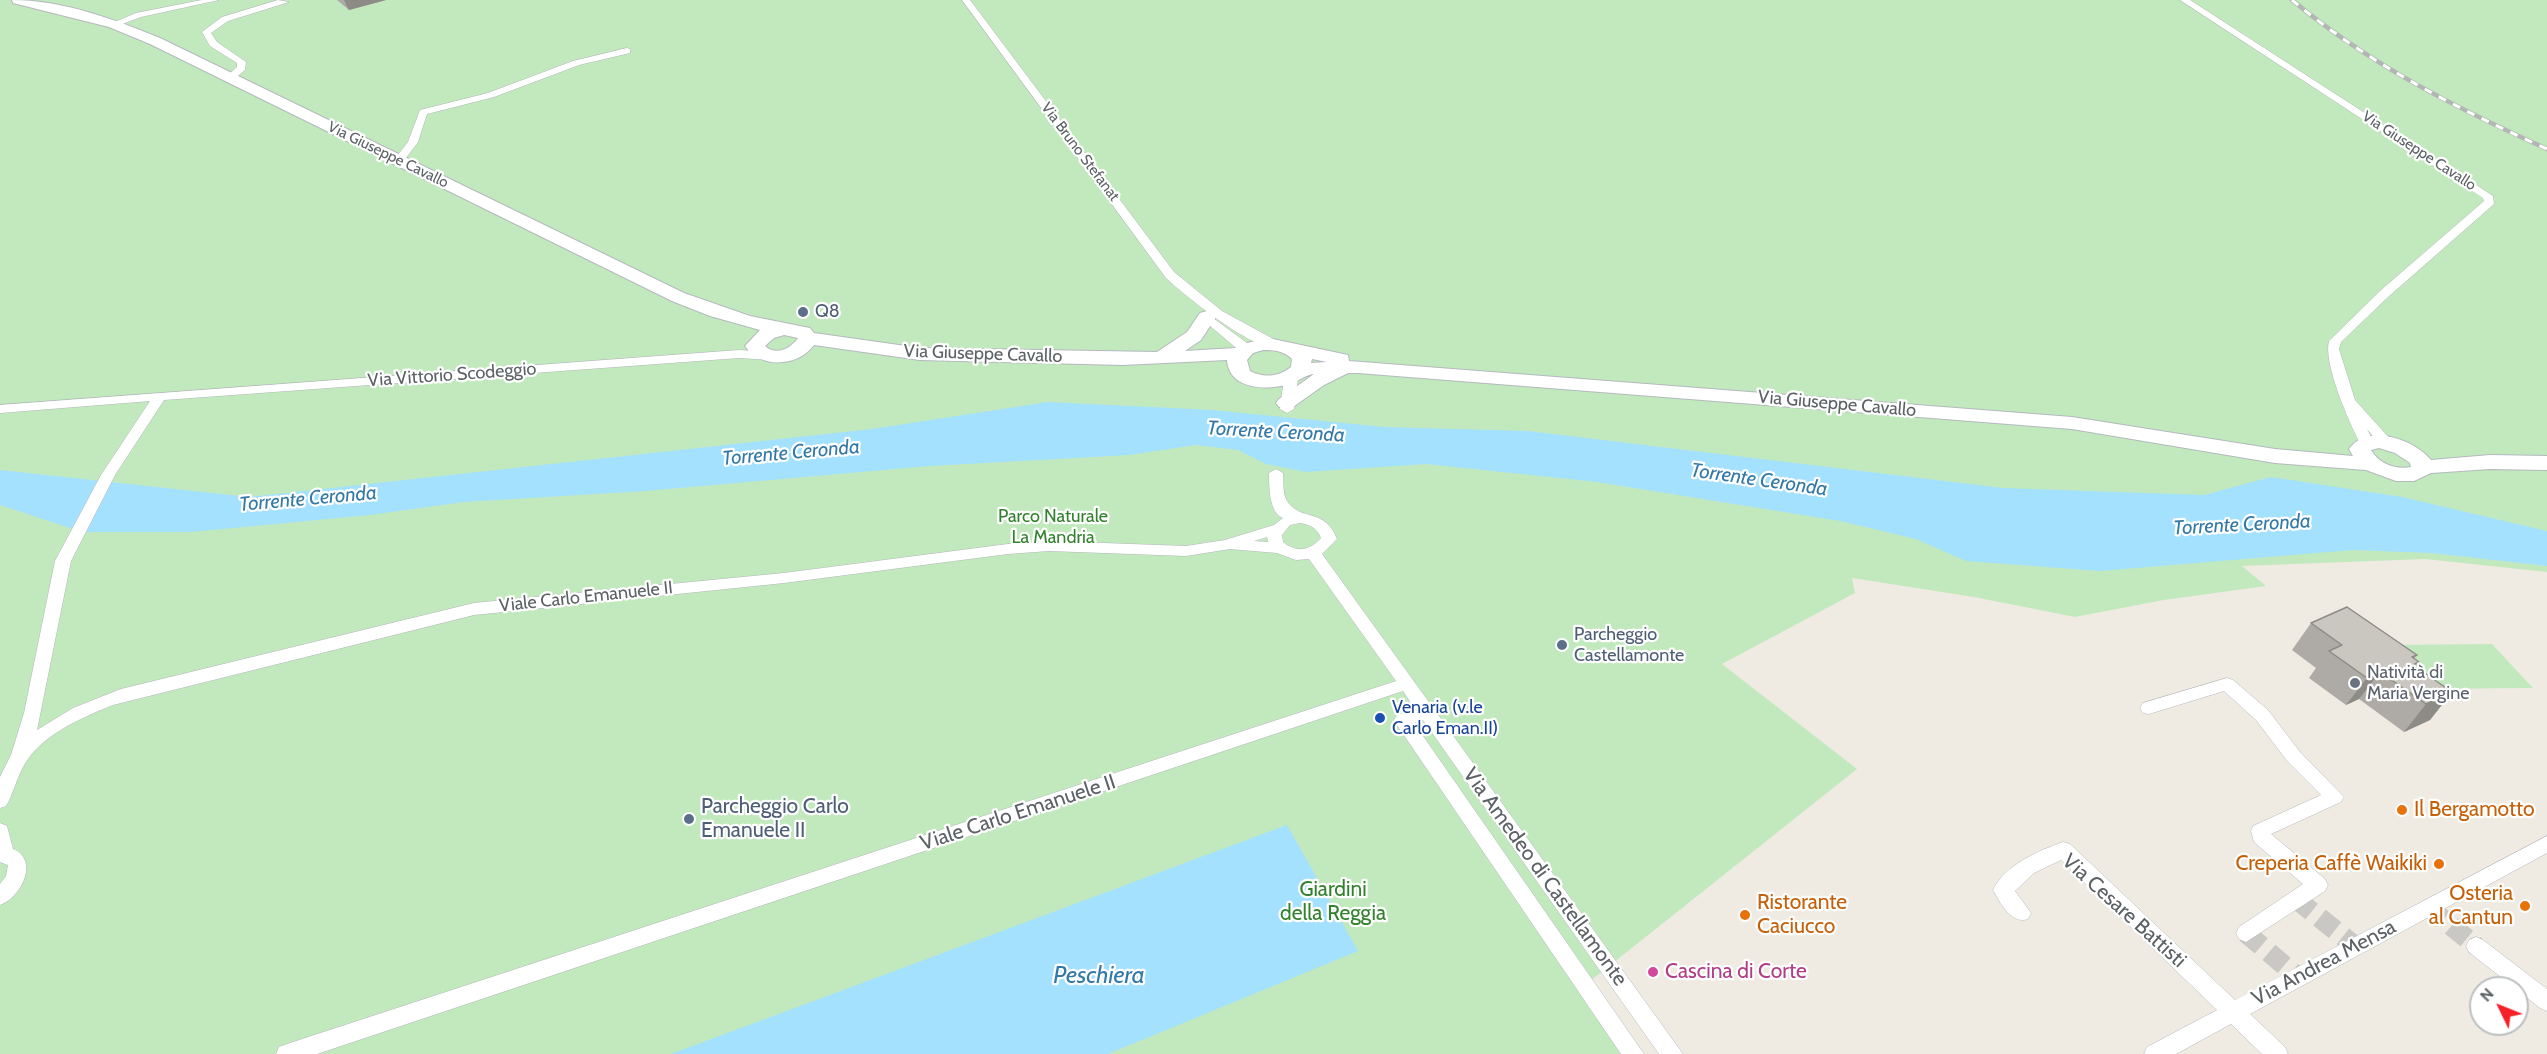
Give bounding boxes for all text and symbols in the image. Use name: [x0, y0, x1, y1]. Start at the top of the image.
street label: Via Bruno Stefanat: [1037, 99, 1123, 205]
street label: Via Giuseppe Cavallo: [2359, 107, 2479, 195]
street label: Via Giuseppe Cavallo: [325, 118, 451, 192]
place label: Q8: [815, 301, 840, 323]
marker: Q8: [796, 305, 810, 319]
street label: Via Giuseppe Cavallo: [903, 340, 1063, 368]
street label: Via Vittorio Scodeggio: [367, 358, 537, 392]
street label: Via Giuseppe Cavallo: [1757, 386, 1917, 422]
water label: Torrente Ceronda: [1207, 416, 1345, 448]
water label: Torrente Ceronda: [721, 435, 861, 471]
water label: Torrente Ceronda: [1689, 459, 1829, 501]
water label: Torrente Ceronda: [238, 481, 378, 517]
park label: Parco Naturale La Mandria: [998, 506, 1108, 548]
water label: Torrente Ceronda: [2173, 509, 2311, 541]
street label: Viale Carlo Emanuele II: [498, 577, 674, 617]
place label: Parcheggio Castellamonte: [1574, 624, 1684, 666]
marker: Parcheggio Castellamonte: [1555, 638, 1569, 652]
place label: Natività di Maria Vergine: [2367, 662, 2469, 704]
marker: Natività di Maria Vergine: [2348, 676, 2362, 690]
place label: Venaria (v.le Carlo Eman.II): [1392, 697, 1498, 740]
marker: Venaria (v.le Carlo Eman.II): [1373, 711, 1387, 725]
street label: Via Amedeo di Castellamonte: [1457, 763, 1633, 991]
street label: Viale Carlo Emanuele II: [917, 770, 1119, 856]
place label: Parcheggio Carlo Emanuele II: [701, 794, 849, 844]
place label: Il Bergamotto: [2414, 797, 2535, 823]
marker: Il Bergamotto: [2395, 803, 2409, 817]
marker: Parcheggio Carlo Emanuele II: [682, 812, 696, 826]
street label: Via Cesare Battisti: [2057, 849, 2191, 973]
place label: Creperia Caffè Waikiki: [2235, 851, 2427, 877]
marker: Creperia Caffè Waikiki: [2432, 857, 2446, 871]
park label: Giardini della Reggia: [1280, 877, 1386, 927]
place label: Osteria al Cantun: [2429, 881, 2513, 931]
place label: Ristorante Caciucco: [1757, 890, 1847, 940]
marker: Osteria al Cantun: [2518, 899, 2532, 913]
marker: Ristorante Caciucco: [1738, 908, 1752, 922]
street label: Via Andrea Mensa: [2248, 914, 2400, 1012]
place label: Cascina di Corte: [1665, 959, 1807, 985]
water label: Peschiera: [1053, 962, 1145, 990]
marker: Cascina di Corte: [1646, 965, 1660, 979]
north arrow: [2469, 976, 2529, 1036]
text: N: [2476, 984, 2498, 1005]

